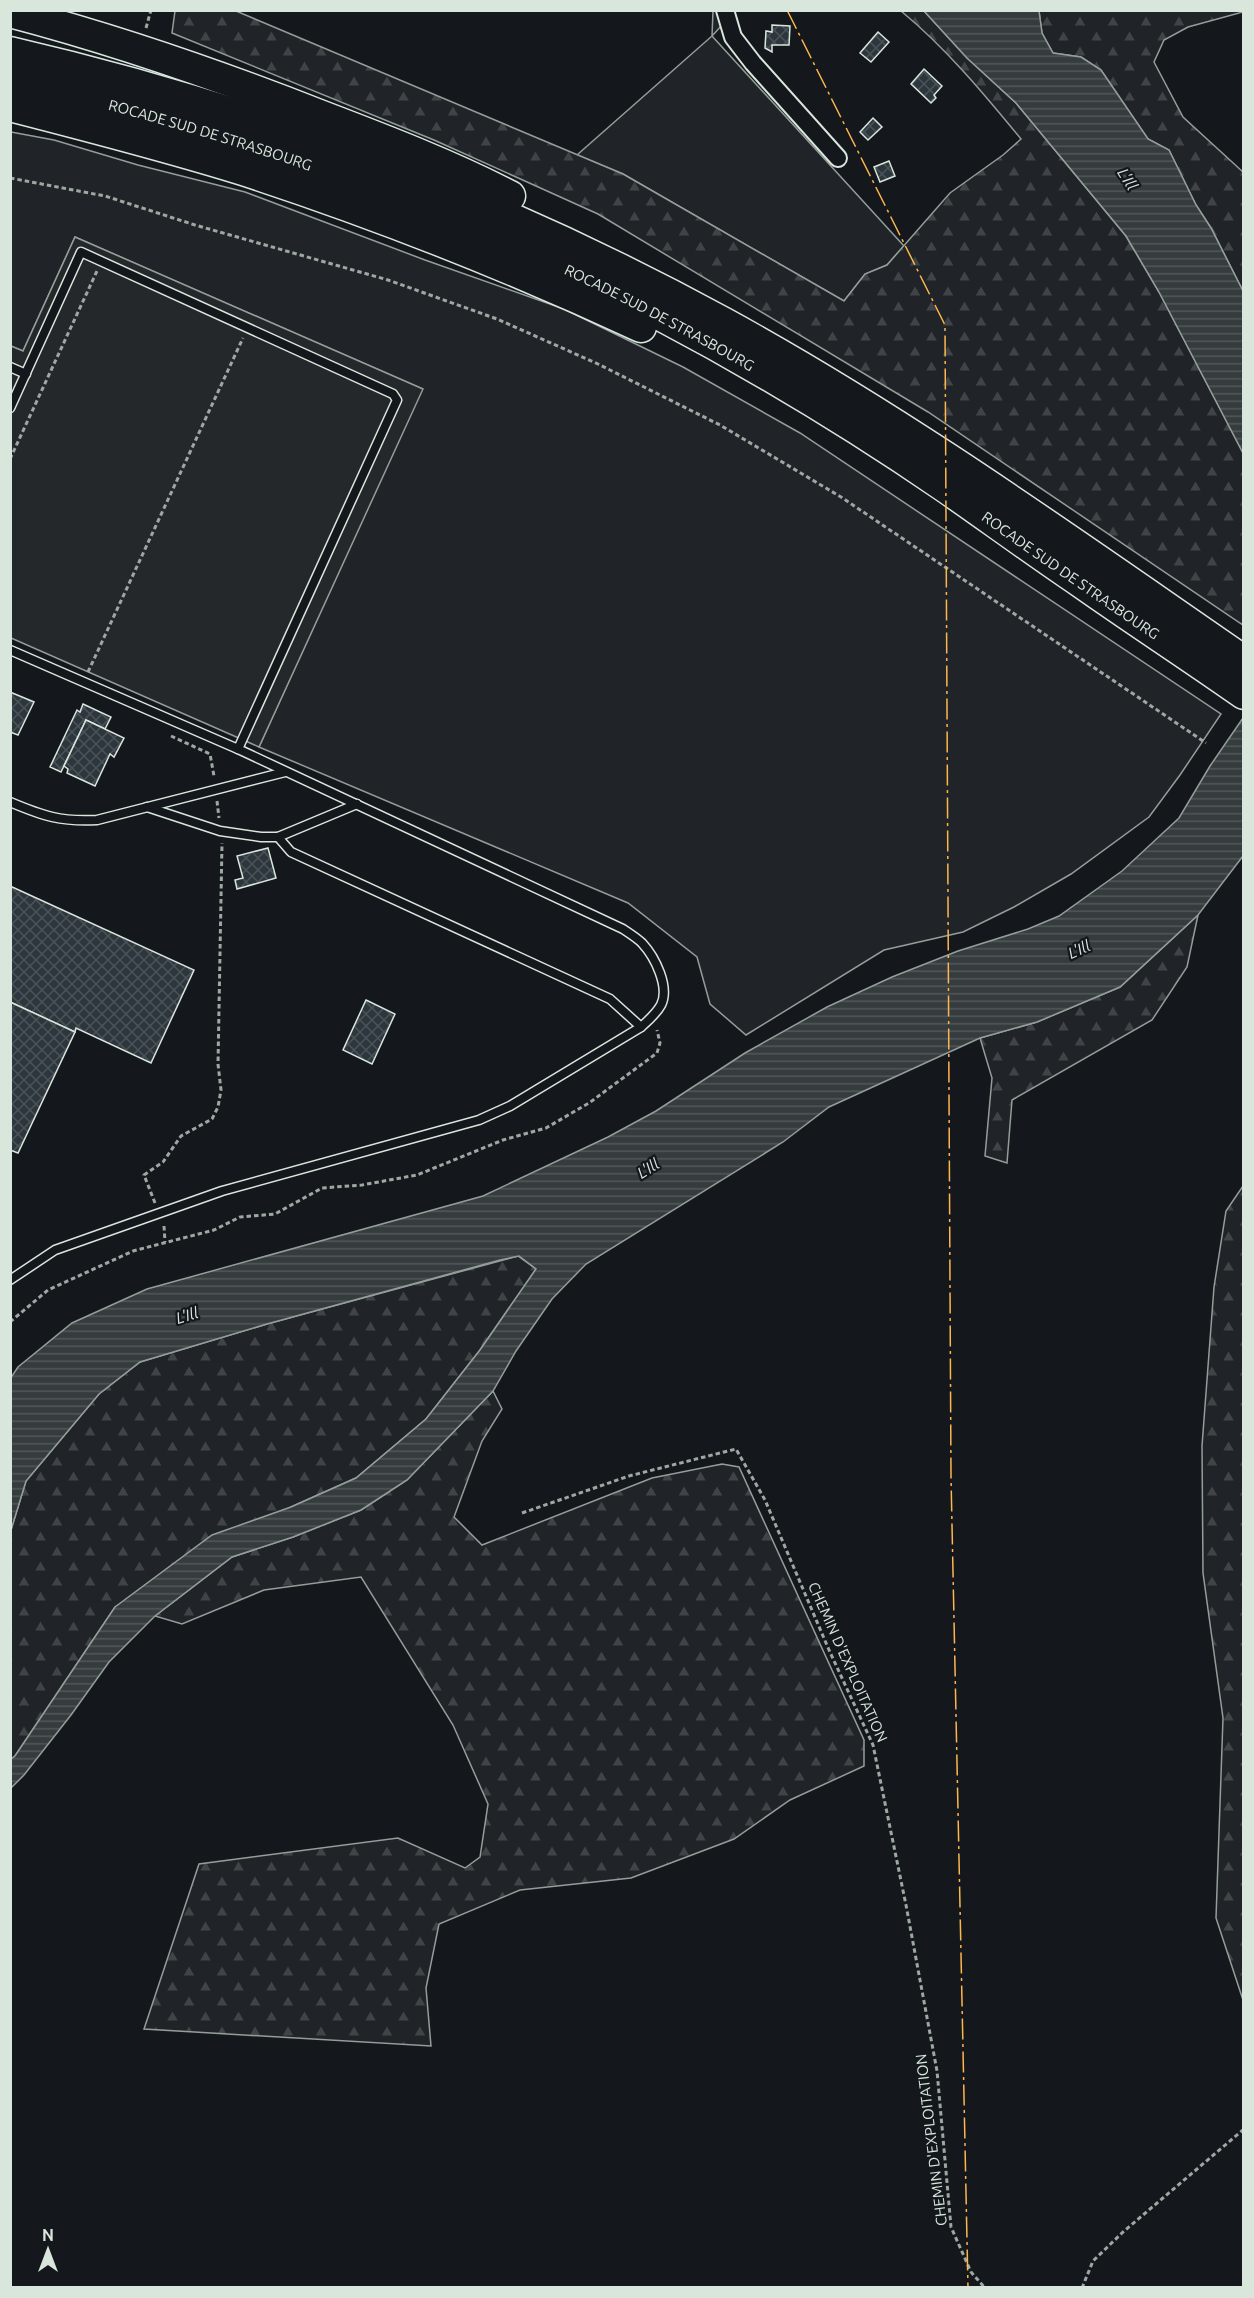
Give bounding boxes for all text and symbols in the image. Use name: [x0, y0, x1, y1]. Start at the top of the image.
street label: ROCADE SUD DE STRASBOURG: [107, 95, 314, 173]
water label: L'Ill: [1114, 165, 1142, 194]
street label: ROCADE SUD DE STRASBOURG: [562, 260, 758, 374]
street label: ROCADE SUD DE STRASBOURG: [979, 508, 1163, 642]
water label: L'Ill: [1065, 936, 1094, 962]
water label: L'Ill: [634, 1154, 663, 1182]
water label: L'Ill: [174, 1303, 201, 1327]
street label: CHEMIN D'EXPLOITATION: [805, 1579, 891, 1745]
street label: CHEMIN D'EXPLOITATION: [912, 2053, 950, 2227]
north arrow: [18, 2220, 78, 2280]
text: N: [42, 2226, 54, 2244]

